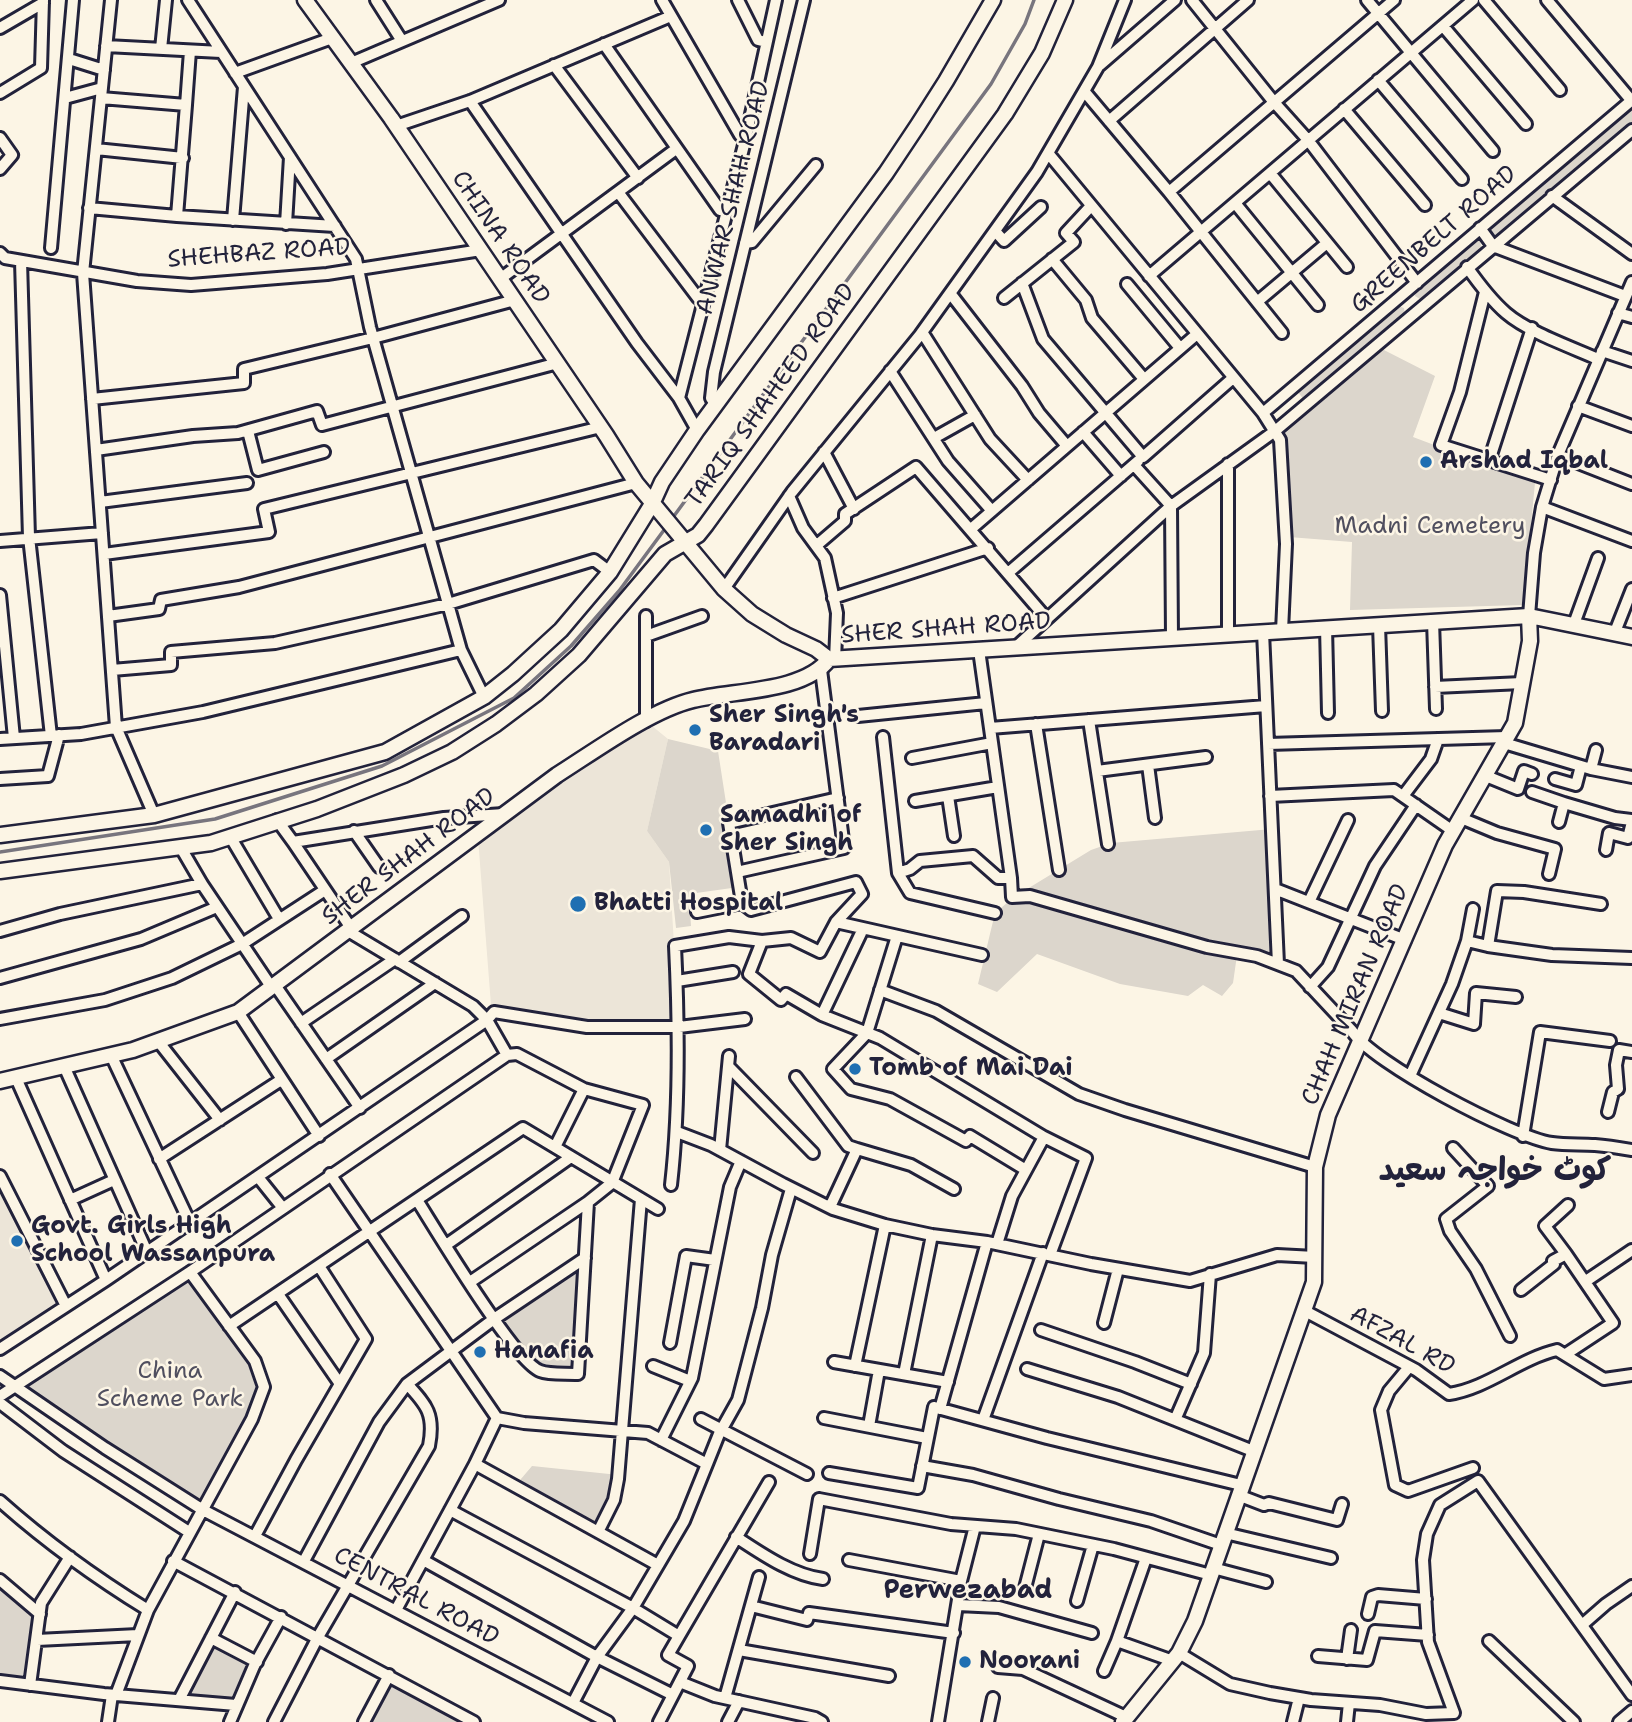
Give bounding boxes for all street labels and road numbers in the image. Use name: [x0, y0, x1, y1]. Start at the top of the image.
street label: ANWAR SHAH ROAD: [691, 78, 777, 318]
street label: GREENBELT ROAD: [1345, 160, 1523, 320]
street label: CHINA ROAD: [445, 166, 555, 310]
street label: SHEHBAZ ROAD: [167, 233, 351, 275]
street label: TARIQ SHAHEED ROAD: [680, 278, 862, 514]
street label: SHER SHAH ROAD: [840, 607, 1052, 651]
street label: SHER SHAH ROAD: [316, 782, 502, 932]
street label: CHAH MIRAN ROAD: [1296, 880, 1416, 1110]
street label: AFZAL RD: [1344, 1300, 1460, 1382]
street label: CENTRAL ROAD: [329, 1541, 503, 1653]

